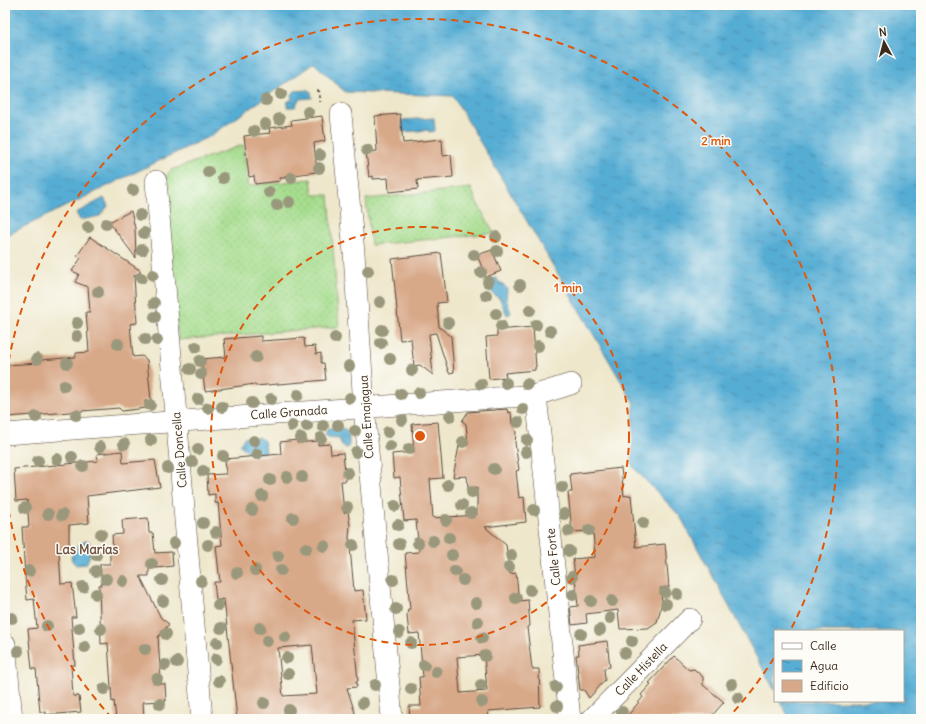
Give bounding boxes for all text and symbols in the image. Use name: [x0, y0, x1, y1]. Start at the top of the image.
north arrow: [864, 22, 904, 62]
text: N: [878, 25, 887, 39]
text: 2 min: [701, 133, 731, 148]
text: 1 min: [554, 280, 582, 295]
street label: Calle Emajagua: [356, 375, 376, 459]
street label: Calle Granada: [250, 402, 328, 422]
street label: Calle Doncella: [168, 411, 190, 489]
centre of rings: [413, 429, 427, 443]
street label: Calle Forte: [543, 528, 563, 586]
district label: Las Marías: [56, 541, 119, 558]
legend: [774, 630, 904, 702]
text: Calle: [810, 638, 837, 653]
street label: Calle Histella: [612, 639, 670, 699]
text: Agua: [810, 658, 838, 673]
text: Edificio: [810, 678, 849, 693]

